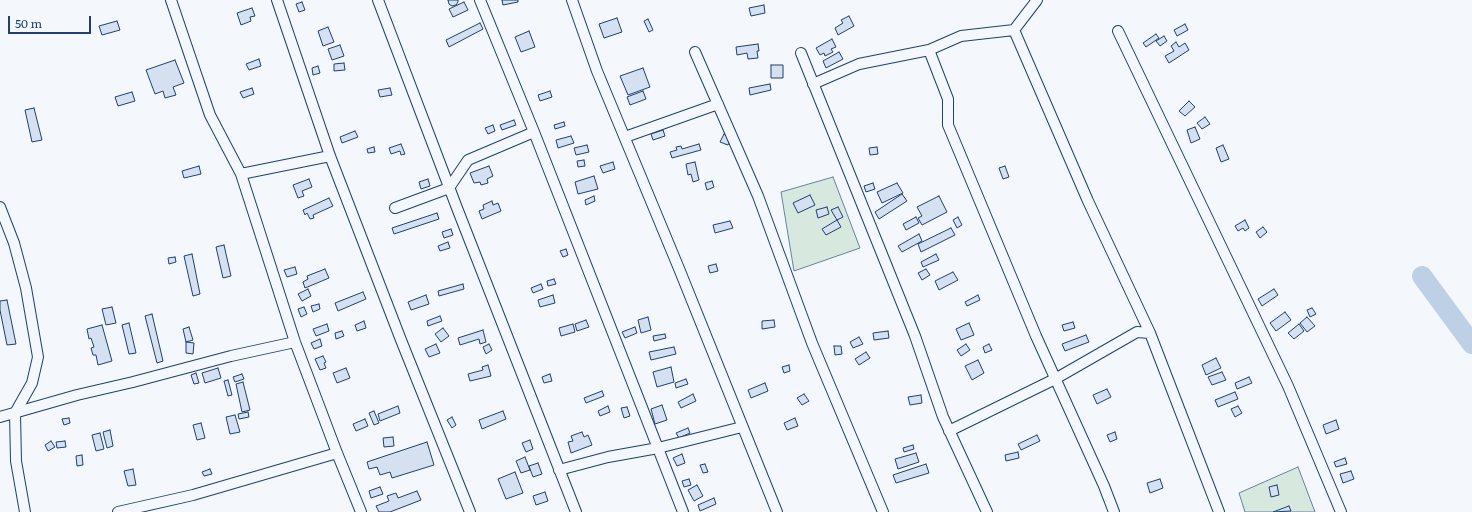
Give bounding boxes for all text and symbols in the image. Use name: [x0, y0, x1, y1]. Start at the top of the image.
scale bar: [10, 8, 93, 34]
text: 50 m: [15, 14, 42, 32]

